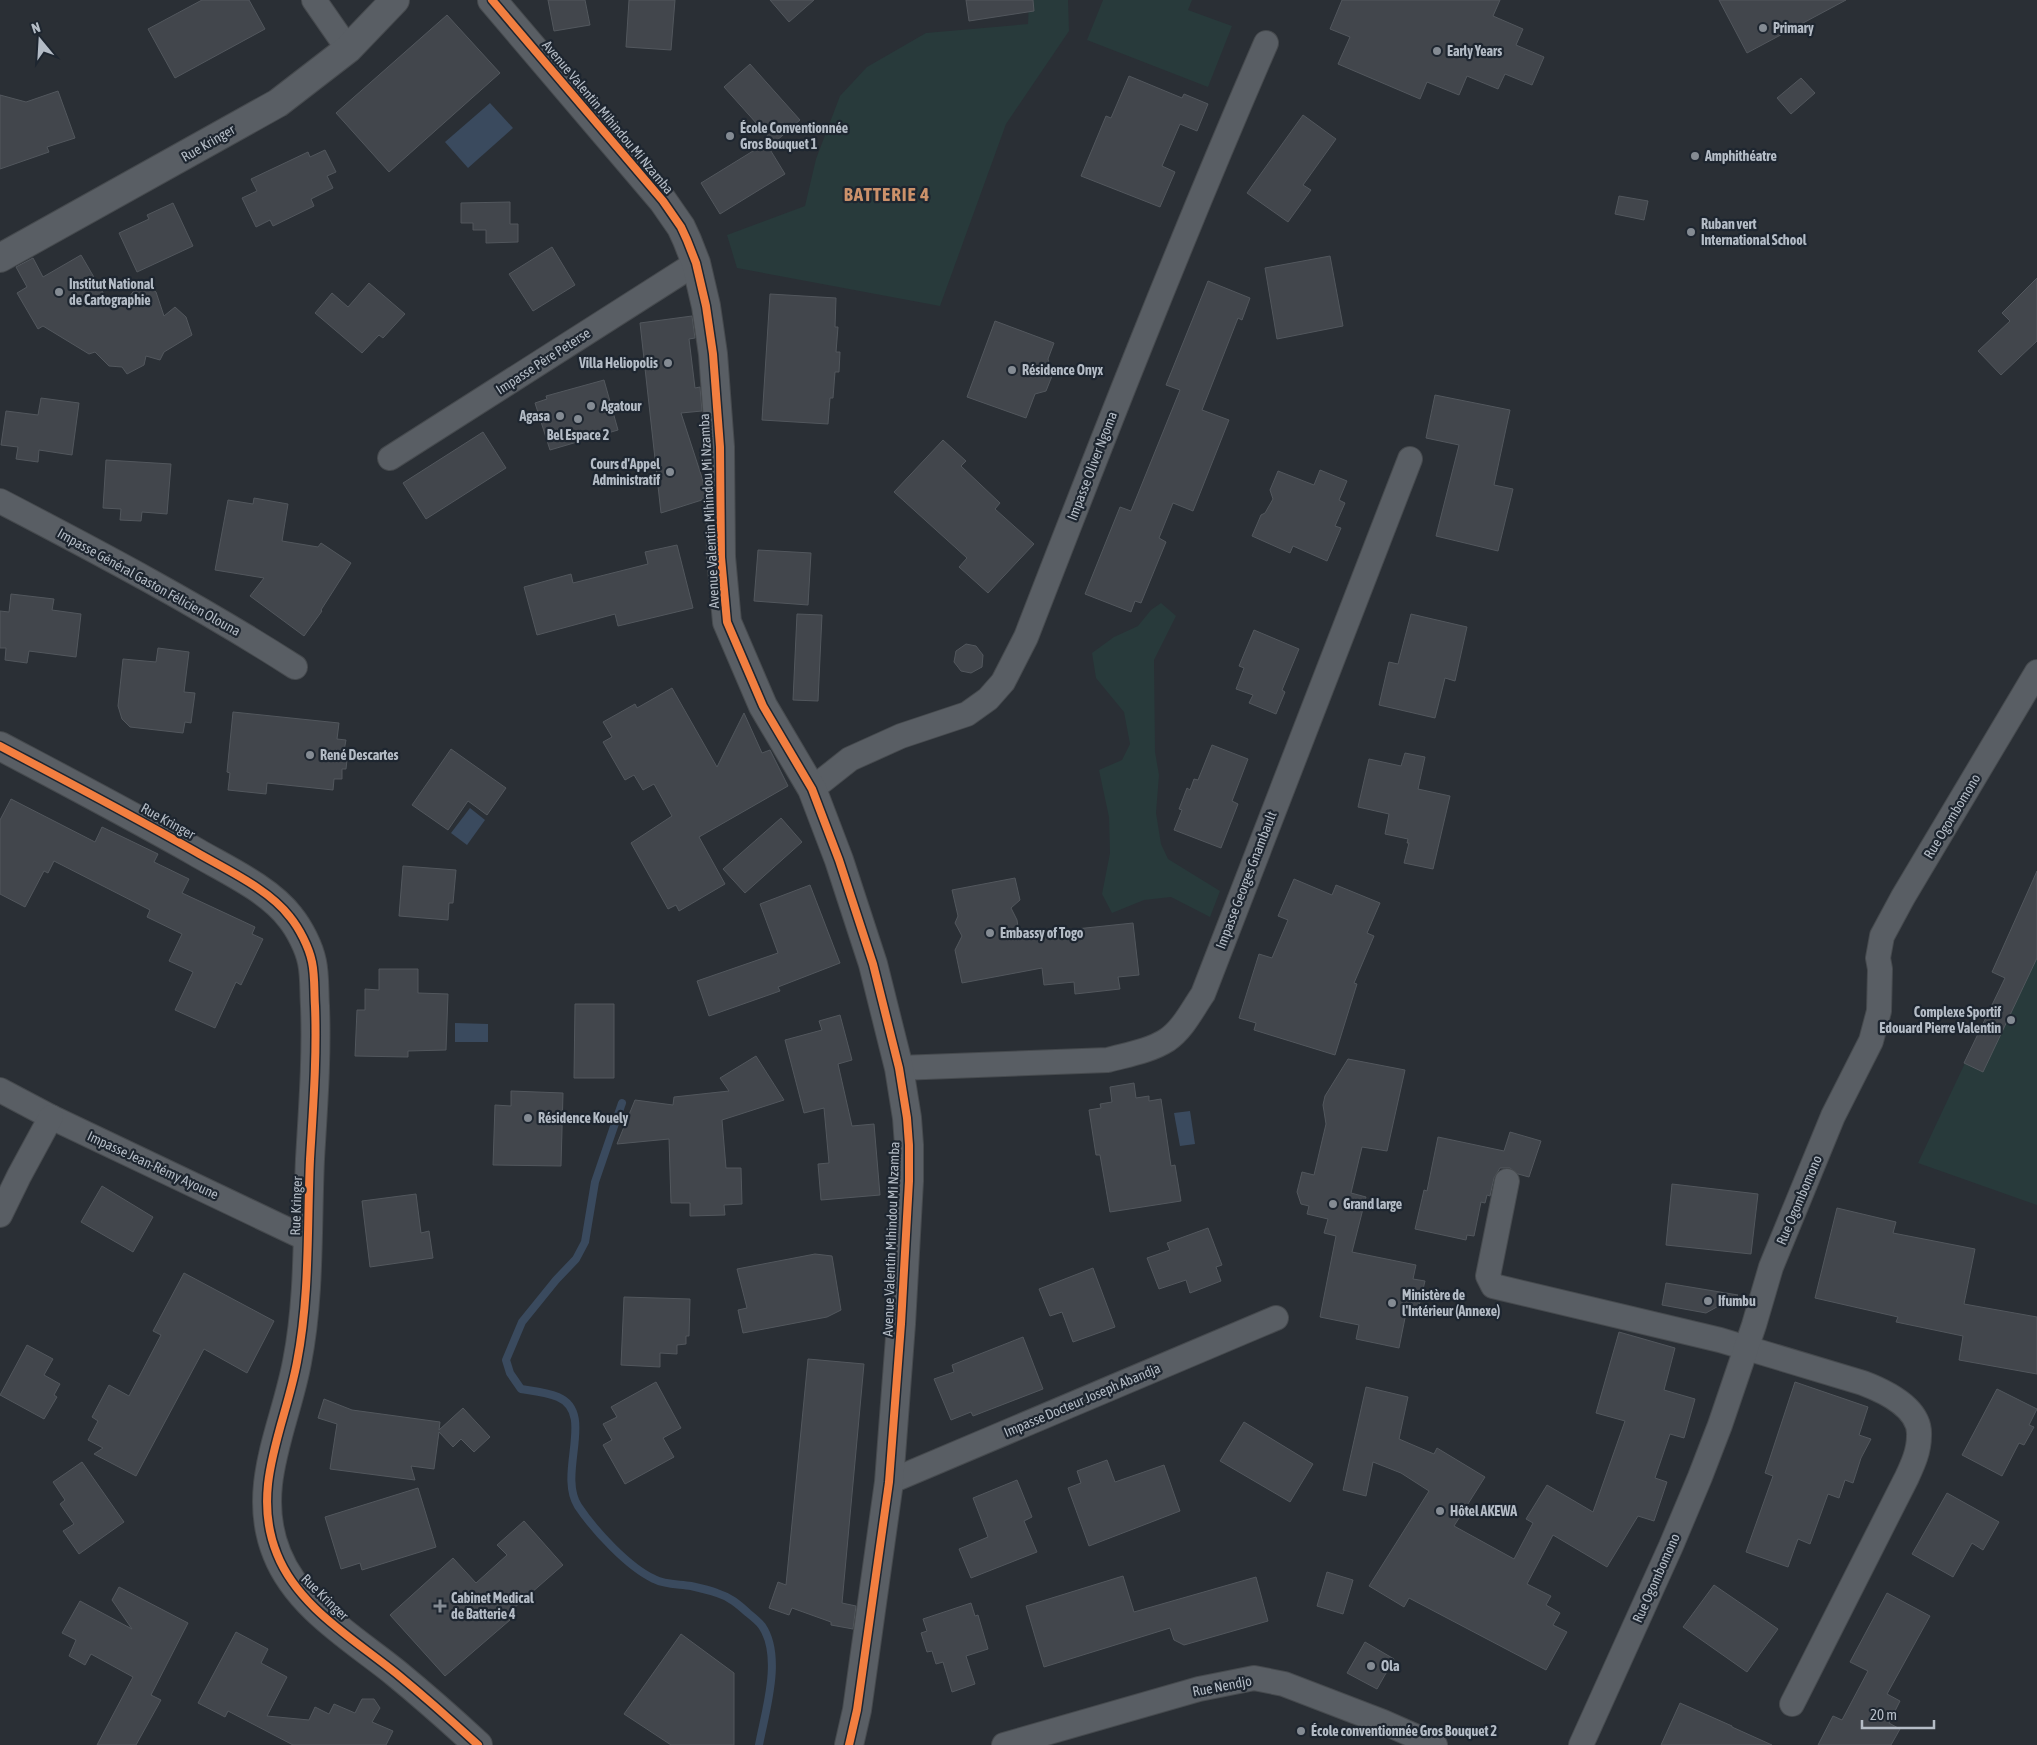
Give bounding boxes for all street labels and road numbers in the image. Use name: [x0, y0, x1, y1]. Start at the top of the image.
street label: Avenue Valentin Mihindou Mi Nzamba: [539, 37, 677, 197]
street label: Rue Kringer: [178, 121, 238, 165]
street label: Impasse Père Peterse: [493, 325, 593, 397]
street label: Impasse Oliver Ngoma: [1064, 409, 1120, 523]
street label: Avenue Valentin Mihindou Mi Nzamba: [696, 413, 722, 609]
street label: Impasse Général Gaston Félicien Olouna: [55, 525, 243, 639]
street label: Rue Ogombomono: [1920, 771, 1984, 861]
street label: Rue Kringer: [138, 800, 199, 843]
street label: Impasse Georges Gnambault: [1212, 809, 1280, 951]
street label: Impasse Jean-Rémy Ayoune: [85, 1128, 221, 1202]
street label: Avenue Valentin Mihindou Mi Nzamba: [880, 1141, 902, 1337]
street label: Rue Ogombomono: [1773, 1153, 1825, 1247]
street label: Rue Kringer: [287, 1175, 305, 1236]
street label: Impasse Docteur Joseph Abandja: [1001, 1360, 1163, 1440]
street label: Rue Ogombomono: [1629, 1531, 1683, 1625]
street label: Rue Kringer: [298, 1571, 352, 1624]
street label: Rue Nendjo: [1191, 1672, 1253, 1700]

